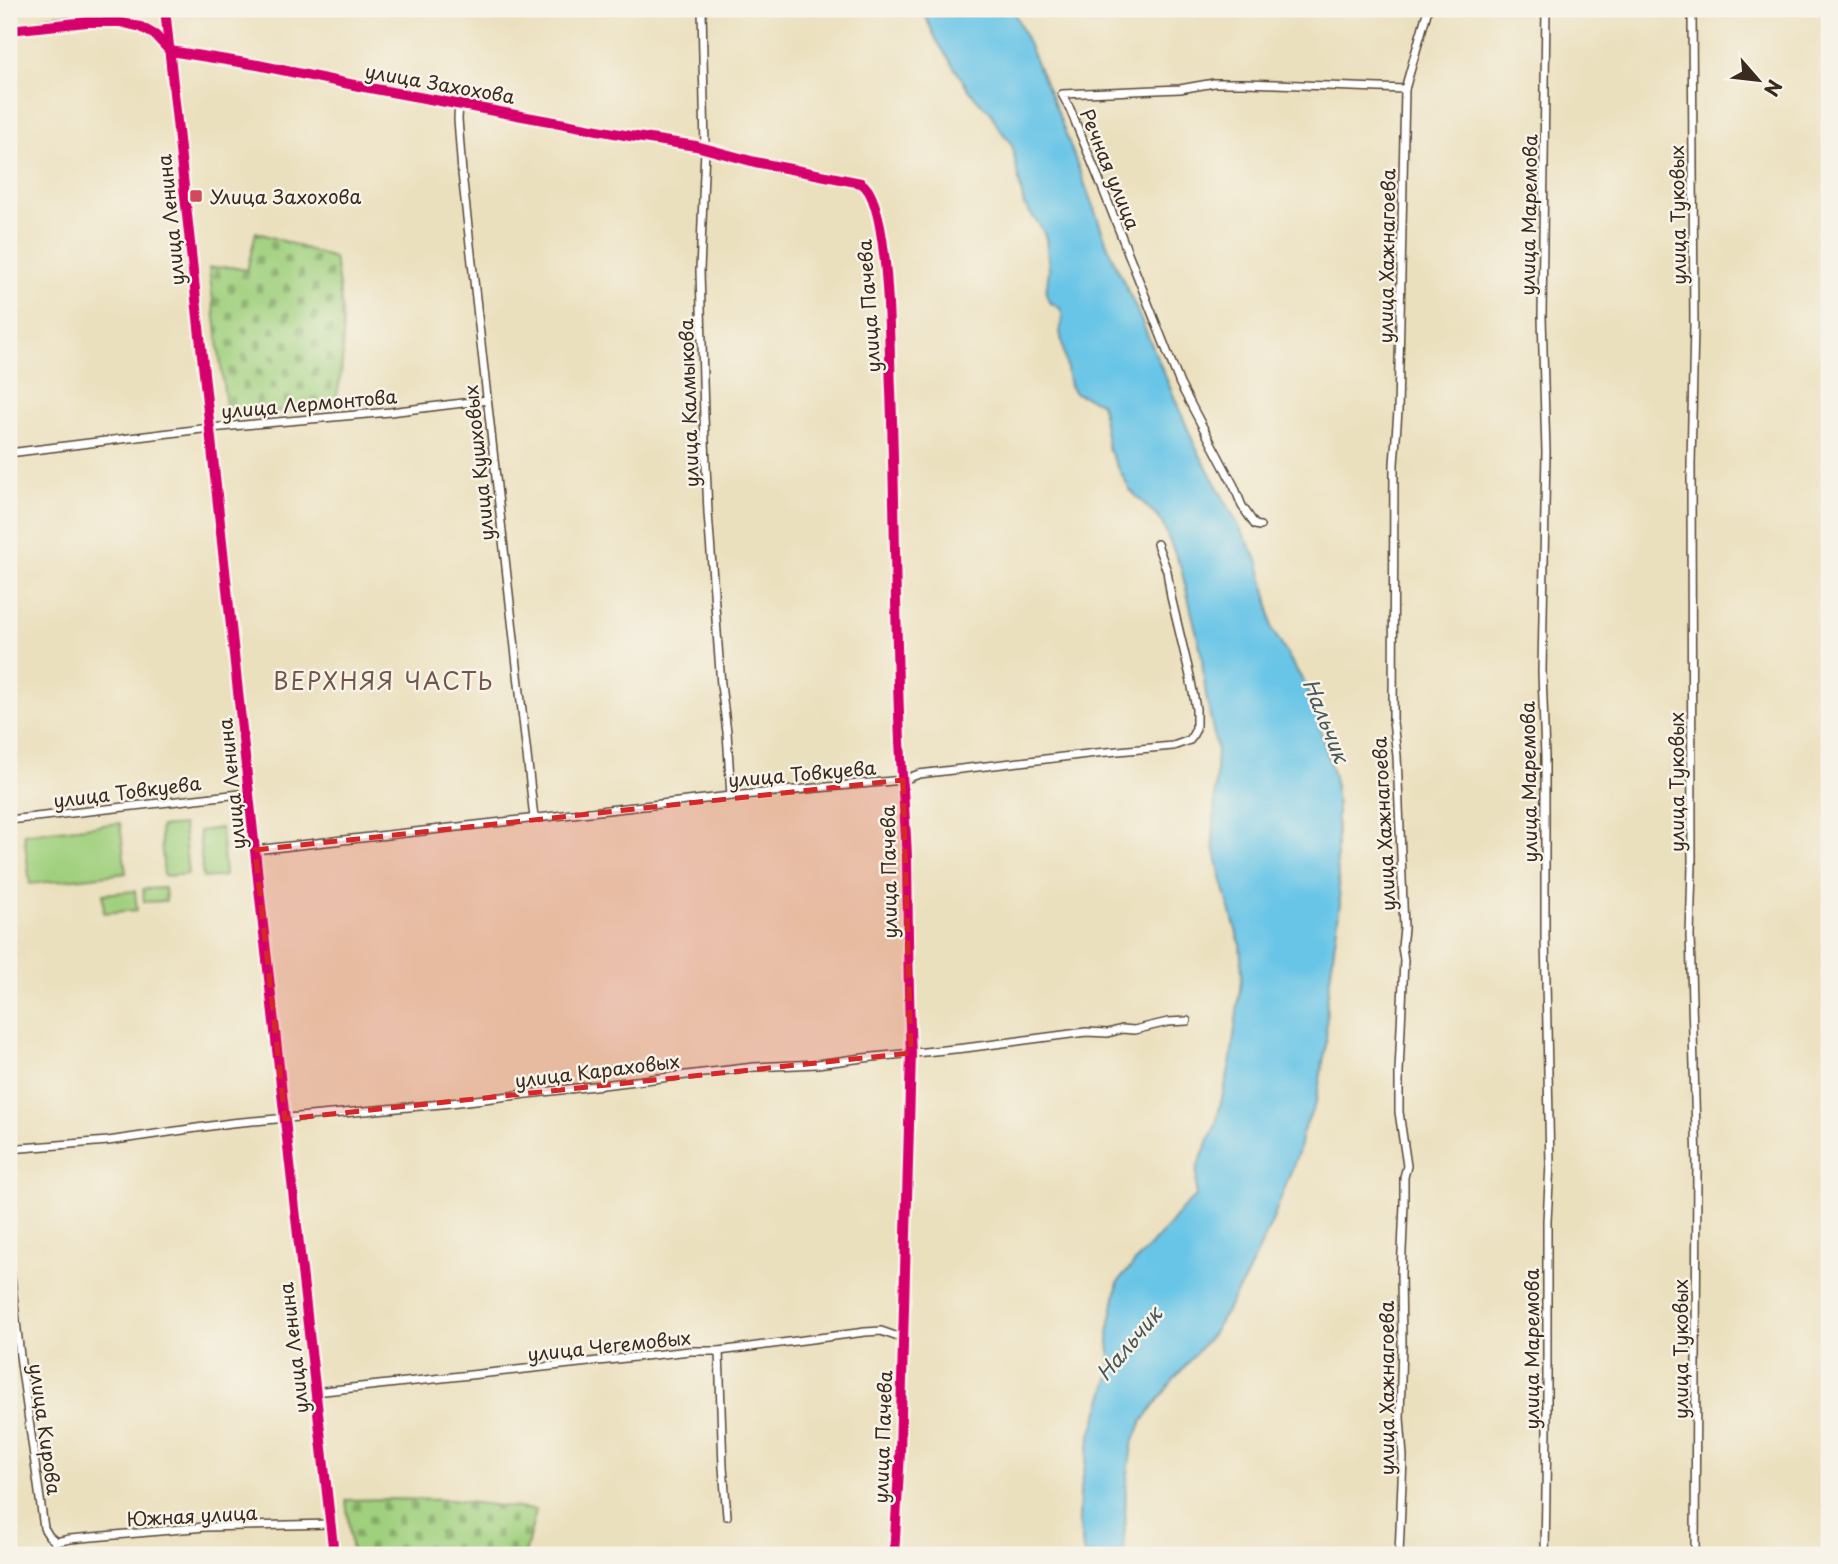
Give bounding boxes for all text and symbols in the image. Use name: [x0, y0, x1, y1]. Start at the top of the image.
north arrow: [1722, 46, 1792, 116]
street label: улица Захохова: [363, 56, 517, 110]
text: N: [1758, 75, 1790, 102]
street label: Речная улица: [1074, 104, 1148, 234]
street label: улица Маремова: [1513, 134, 1543, 296]
street label: улица Туковых: [1662, 145, 1692, 285]
street label: улица Ленина: [149, 153, 191, 287]
street label: улица Хажнагоева: [1370, 168, 1402, 344]
place label: Улица Захохова: [210, 182, 362, 210]
marker: Улица Захохова: [188, 188, 204, 204]
street label: улица Пачева: [849, 238, 887, 373]
street label: улица Калмыкова: [671, 318, 705, 488]
street label: улица Лермонтова: [220, 381, 398, 425]
street label: улица Кушховых: [456, 384, 500, 542]
district label: ВЕРХНЯЯ ЧАСТЬ: [273, 663, 495, 698]
water label: Нальчик: [1296, 673, 1359, 768]
street label: улица Маремова: [1513, 701, 1543, 863]
street label: улица Туковых: [1662, 712, 1690, 852]
street label: улица Ленина: [210, 717, 252, 851]
street label: улица Хажнагоева: [1364, 736, 1402, 912]
street label: улица Товкуева: [727, 753, 877, 793]
street label: улица Товкуева: [52, 768, 203, 814]
street label: улица Пачева: [873, 805, 903, 939]
street label: улица Караховых: [513, 1046, 681, 1094]
street label: улица Маремова: [1517, 1268, 1545, 1430]
street label: улица Туковых: [1666, 1279, 1694, 1419]
street label: улица Ленина: [271, 1281, 315, 1415]
water label: Нальчик: [1087, 1298, 1170, 1387]
street label: улица Хажнагоева: [1372, 1300, 1400, 1475]
street label: улица Чегемовых: [526, 1322, 692, 1368]
street label: улица Кирова: [23, 1362, 69, 1497]
street label: улица Пачева: [866, 1370, 898, 1504]
street label: Южная улица: [126, 1498, 258, 1532]

